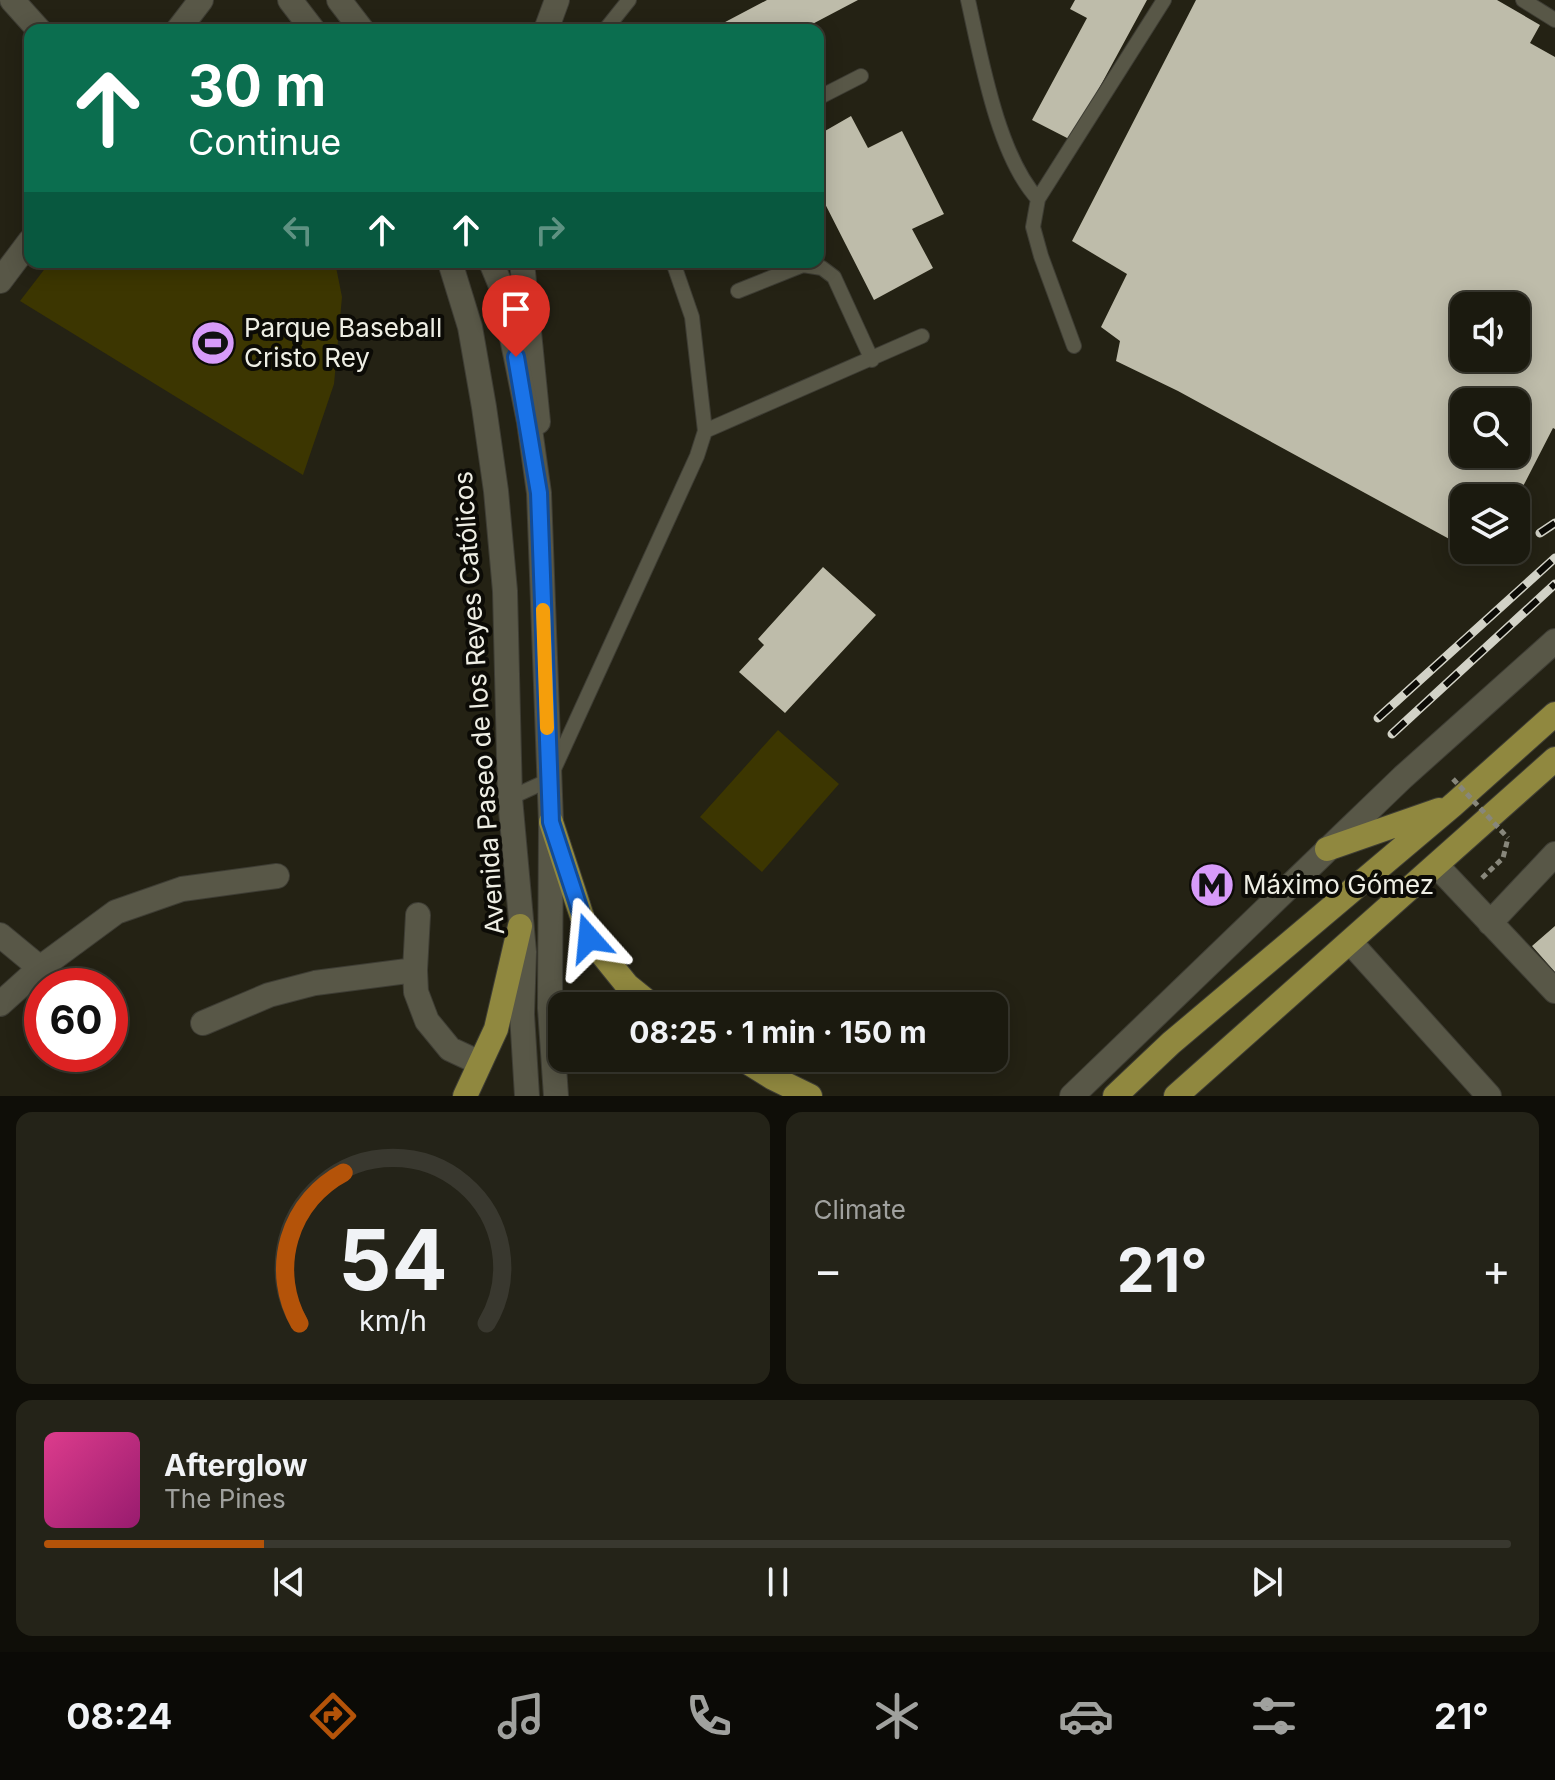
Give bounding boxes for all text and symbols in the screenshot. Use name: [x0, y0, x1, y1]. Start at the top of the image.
text: 30 m: [188, 52, 326, 120]
icon: ahead: [56, 56, 160, 160]
text: Continue: [188, 120, 341, 164]
icon: left: [276, 208, 320, 252]
icon: ahead: [360, 208, 404, 252]
icon: ahead: [444, 208, 488, 252]
icon: right: [528, 208, 572, 252]
pin: [482, 275, 550, 357]
icon: arrive: [494, 287, 538, 331]
map controls: [1450, 292, 1530, 564]
button: sound: [1450, 292, 1530, 372]
place label: Parque Baseball Cristo Rey: [244, 312, 442, 373]
sports icon: Parque Baseball Cristo Rey: [189, 319, 237, 367]
button: search: [1450, 388, 1530, 468]
street label: Avenida Paseo de los Reyes Católicos: [447, 470, 510, 936]
button: layers: [1450, 484, 1530, 564]
metro station icon: Máximo Gómez: [1188, 861, 1236, 909]
place label: Máximo Gómez: [1243, 869, 1434, 900]
position arrow: [547, 896, 631, 980]
speed limit sign: 60: [24, 968, 128, 1072]
text: 08:25 · 1 min · 150 m: [629, 1014, 927, 1050]
text: Climate: [814, 1194, 906, 1225]
text: 54: [338, 1209, 447, 1310]
text: 21°: [1117, 1234, 1208, 1306]
text: −: [814, 1243, 843, 1297]
text: +: [1482, 1243, 1511, 1297]
text: km/h: [359, 1303, 427, 1338]
text: Afterglow: [164, 1447, 308, 1483]
text: The Pines: [164, 1483, 286, 1514]
icon: previous: [267, 1560, 311, 1604]
icon: pause: [756, 1560, 800, 1604]
icon: next: [1245, 1560, 1289, 1604]
icon: directions: [305, 1688, 361, 1744]
icon: music: [493, 1688, 549, 1744]
icon: phone: [681, 1688, 737, 1744]
icon: climate: [869, 1688, 925, 1744]
icon: car: [1058, 1688, 1114, 1744]
icon: filters: [1246, 1688, 1302, 1744]
text: 08:24: [66, 1694, 172, 1738]
text: 21°: [1434, 1694, 1489, 1738]

